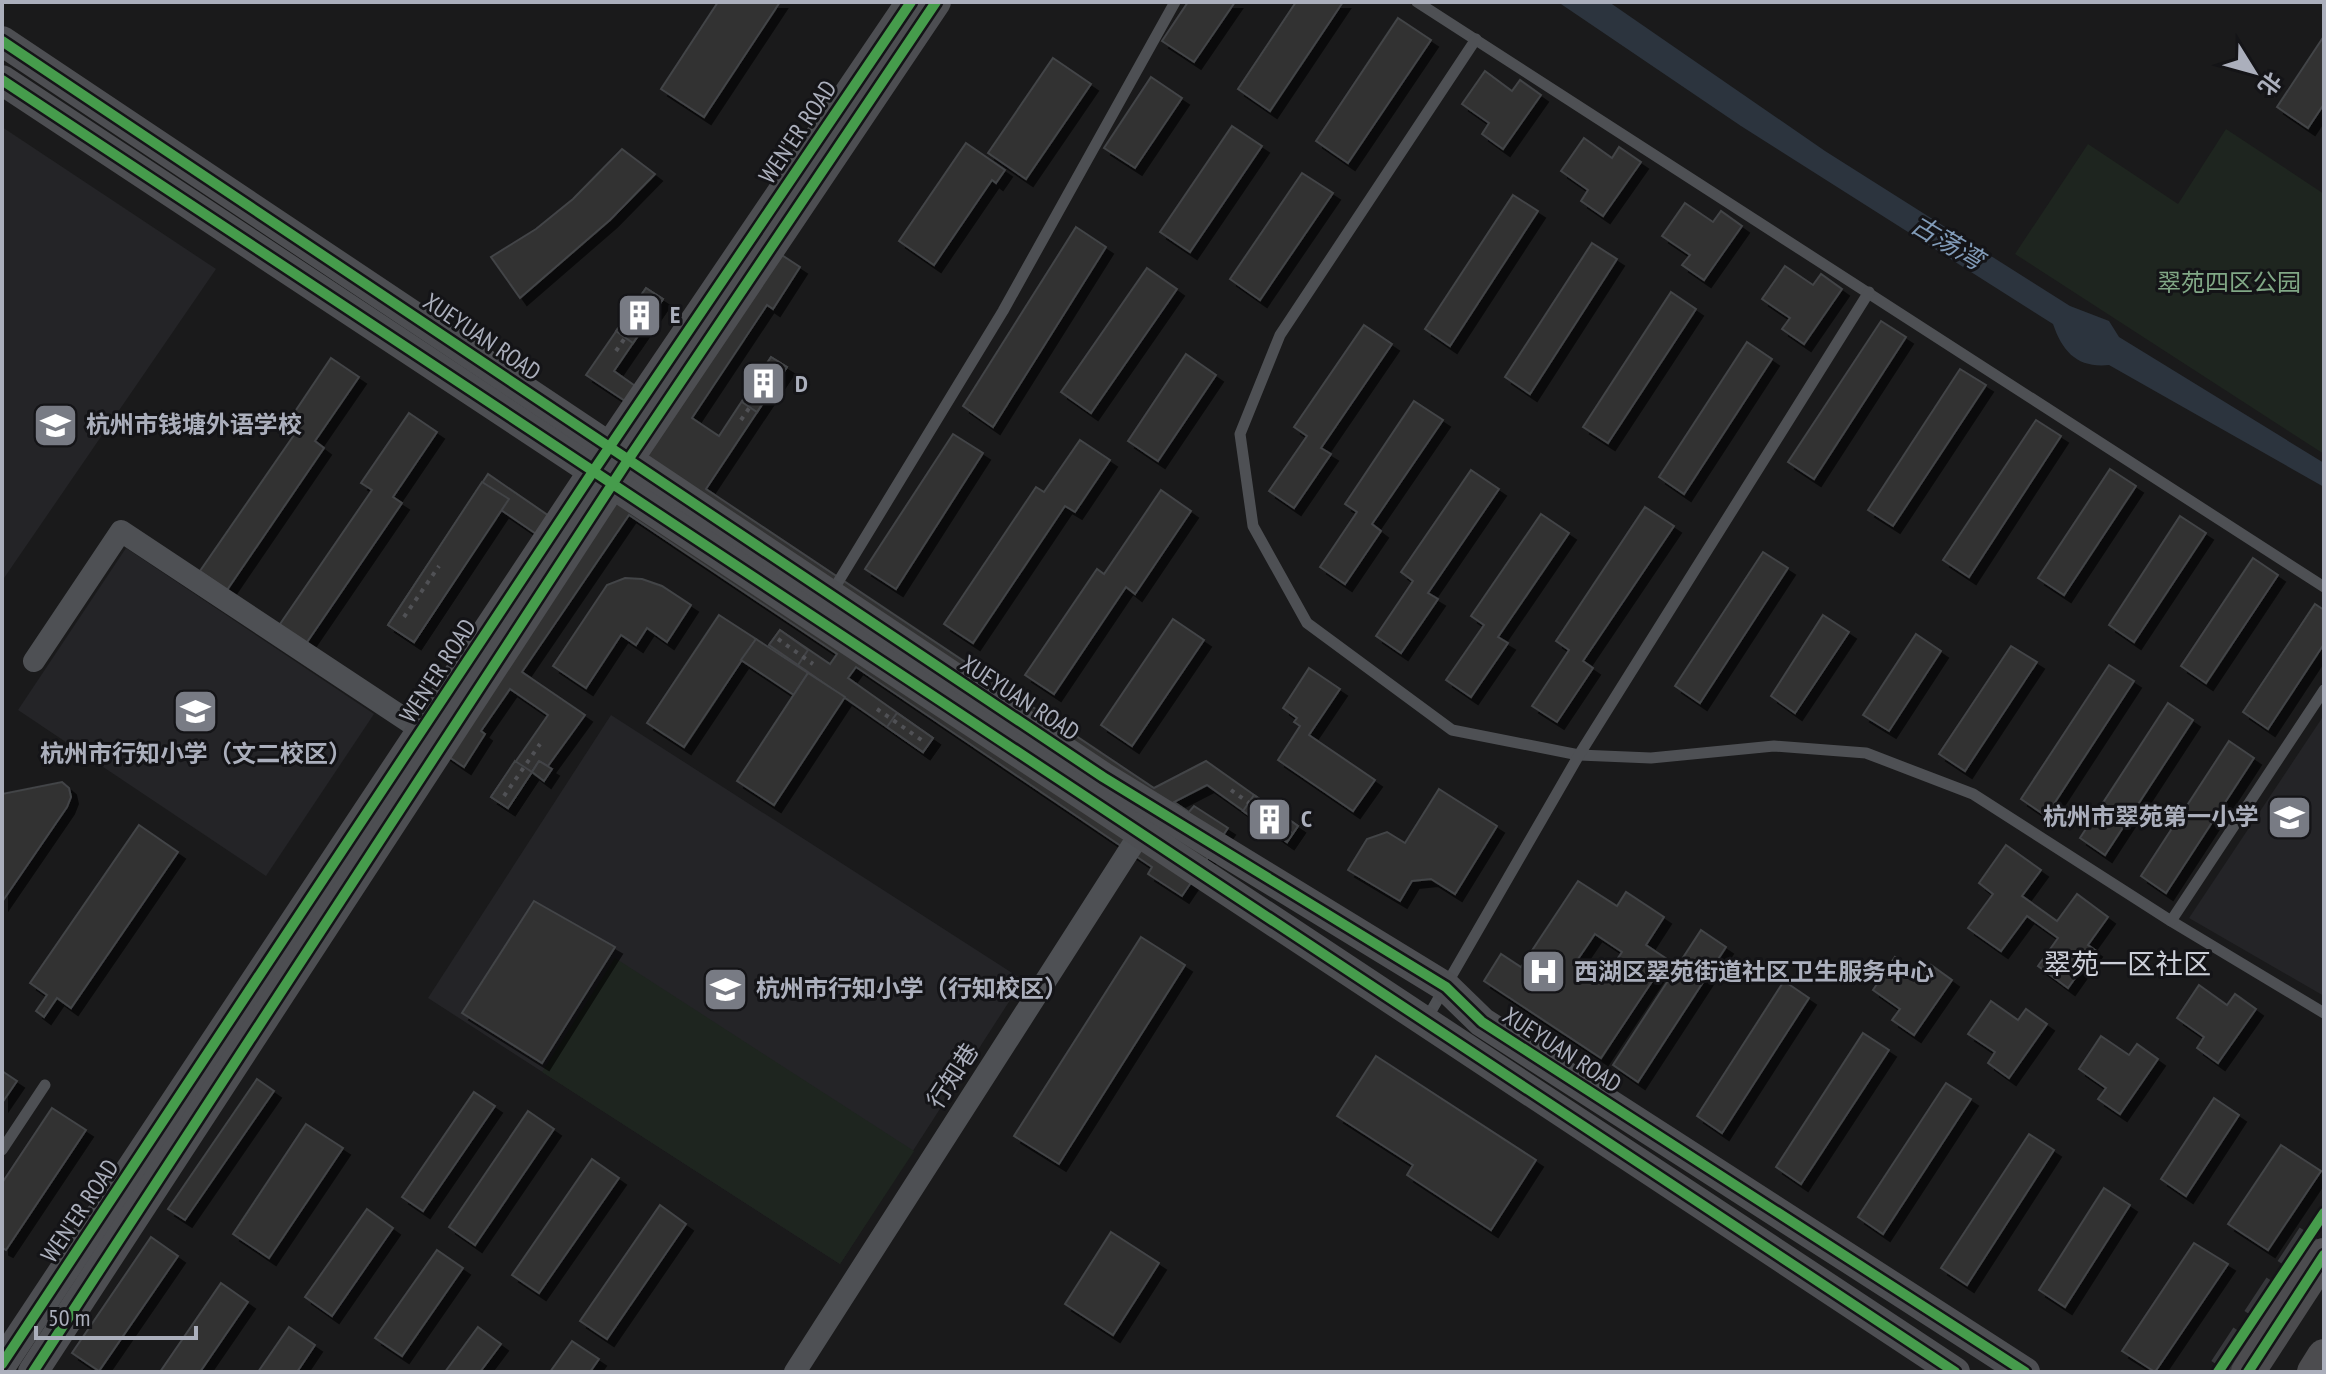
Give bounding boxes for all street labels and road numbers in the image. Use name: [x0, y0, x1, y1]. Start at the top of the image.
street label: WEN'ER ROAD: [752, 74, 843, 189]
street label: XUEYUAN ROAD: [418, 286, 547, 387]
street label: WEN'ER ROAD: [392, 613, 483, 729]
street label: XUEYUAN ROAD: [955, 648, 1085, 747]
street label: XUEYUAN ROAD: [1497, 1000, 1627, 1099]
street label: 行知巷: [920, 1037, 985, 1114]
street label: WEN'ER ROAD: [34, 1153, 125, 1268]

